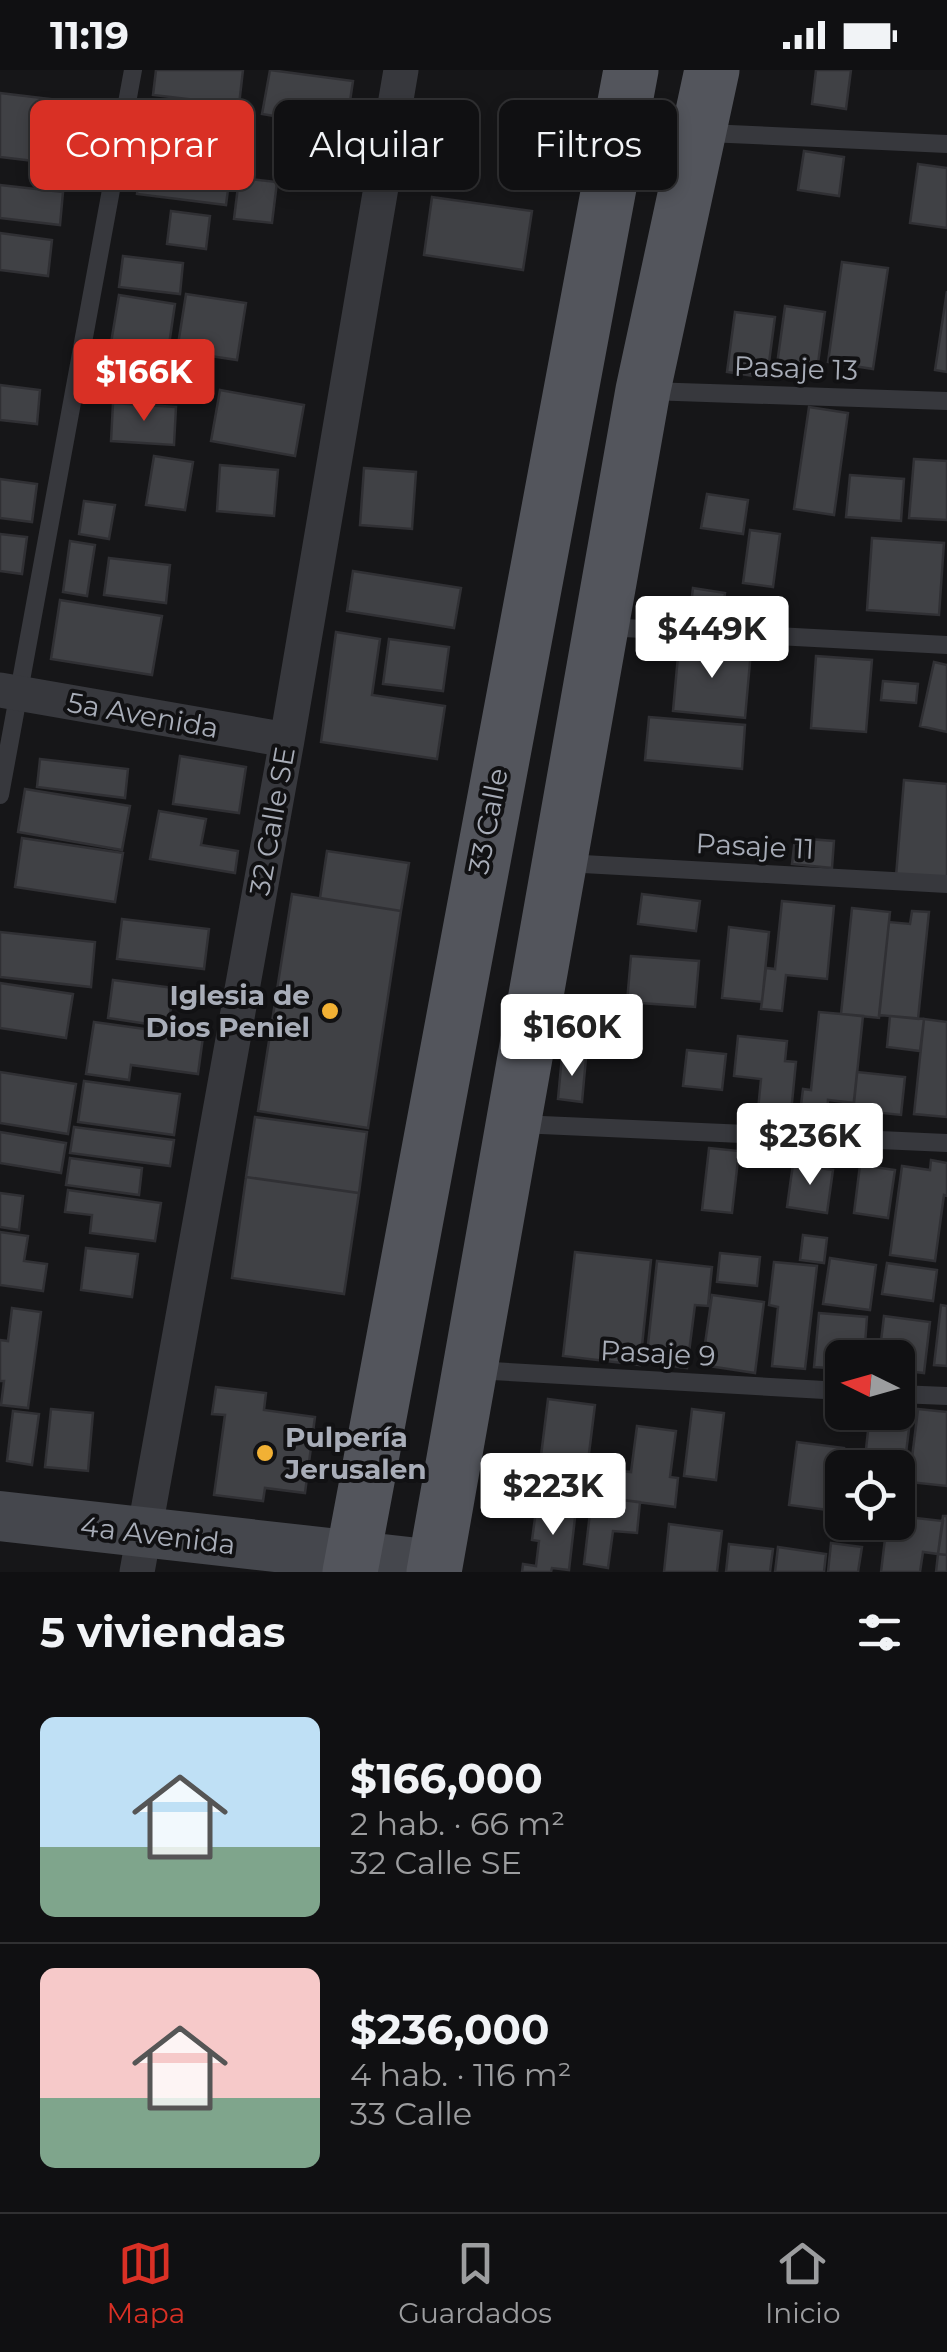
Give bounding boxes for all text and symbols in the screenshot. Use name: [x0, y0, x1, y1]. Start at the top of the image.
text: 11:19: [50, 12, 129, 59]
chip: Comprar: [30, 100, 254, 190]
chip: Alquilar: [274, 100, 479, 190]
chip: Filtros: [499, 100, 677, 190]
pin: $166K: [74, 339, 214, 424]
street label: Pasaje 13: [733, 349, 859, 387]
text: $166K: [95, 352, 193, 391]
pin: $449K: [642, 596, 782, 681]
text: $449K: [658, 609, 766, 648]
street label: 5a Avenida: [65, 685, 221, 745]
street label: 32 Calle SE: [242, 744, 302, 898]
street label: 33 Calle: [461, 765, 515, 877]
street label: Pasaje 11: [695, 826, 815, 866]
place label: Iglesia de Dios Peniel: [146, 978, 310, 1044]
pin: $160K: [502, 994, 642, 1079]
marker: Iglesia de Dios Peniel: [319, 1000, 341, 1022]
text: $160K: [523, 1007, 621, 1046]
pin: $236K: [740, 1103, 880, 1188]
text: $236K: [759, 1116, 861, 1155]
street label: Pasaje 9: [600, 1333, 716, 1373]
north arrow: [825, 1340, 915, 1430]
map controls: [825, 1340, 915, 1540]
place label: Pulpería Jerusalen: [284, 1420, 427, 1486]
marker: Pulpería Jerusalen: [254, 1442, 276, 1464]
button: locate: [825, 1450, 915, 1540]
pin: $223K: [483, 1453, 623, 1538]
text: $223K: [503, 1466, 603, 1505]
street label: 4a Avenida: [78, 1509, 238, 1561]
icon: filters: [852, 1605, 907, 1660]
text: 5 viviendas: [40, 1606, 285, 1658]
text: $166,000: [350, 1752, 543, 1804]
icon: home: [120, 1757, 240, 1877]
text: 2 hab. · 66 m²: [350, 1804, 565, 1843]
text: 32 Calle SE: [350, 1843, 522, 1882]
text: $236,000: [350, 2003, 550, 2055]
icon: home: [120, 2008, 240, 2128]
text: 4 hab. · 116 m²: [350, 2055, 572, 2094]
text: 33 Calle: [350, 2094, 472, 2133]
tab: Mapa: [107, 2236, 185, 2330]
tab: Guardados: [398, 2236, 552, 2330]
tab: Inicio: [765, 2236, 840, 2330]

